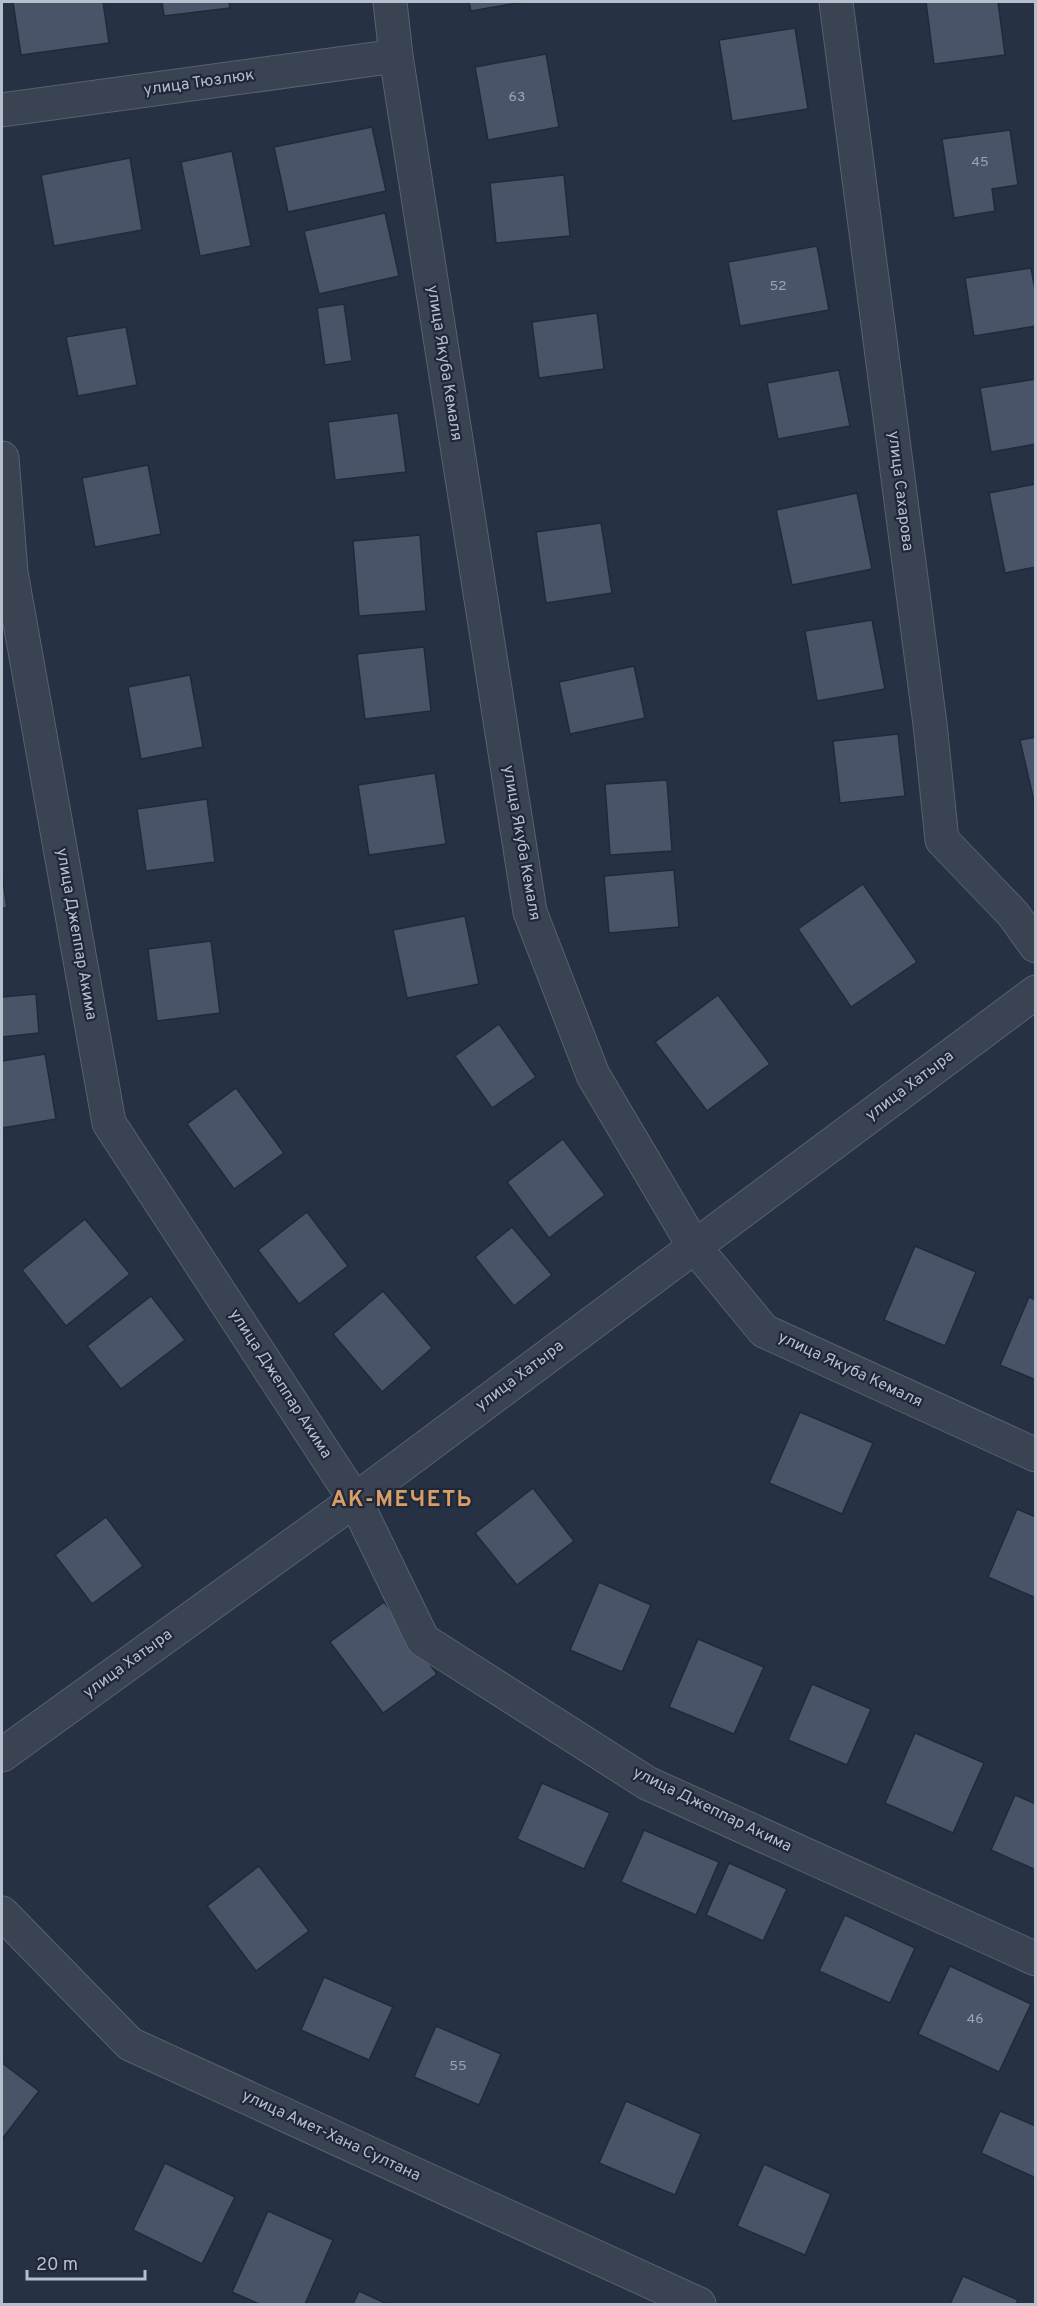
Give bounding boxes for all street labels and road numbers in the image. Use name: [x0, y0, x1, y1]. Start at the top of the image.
street label: улица Тюзлюк: [142, 65, 256, 101]
street label: улица Якуба Кемаля: [422, 284, 466, 442]
street label: улица Сахарова: [883, 430, 917, 552]
street label: улица Якуба Кемаля: [497, 764, 545, 922]
street label: улица Джеппар Акима: [51, 847, 101, 1021]
street label: улица Хатыра: [862, 1046, 958, 1126]
street label: улица Джеппар Акима: [224, 1306, 336, 1462]
street label: улица Якуба Кемаля: [774, 1328, 926, 1412]
street label: улица Хатыра: [472, 1336, 568, 1416]
street label: улица Хатыра: [80, 1625, 176, 1703]
street label: улица Джеппар Акима: [629, 1763, 795, 1857]
street label: улица Амет-Хана Султана: [239, 2086, 423, 2186]

